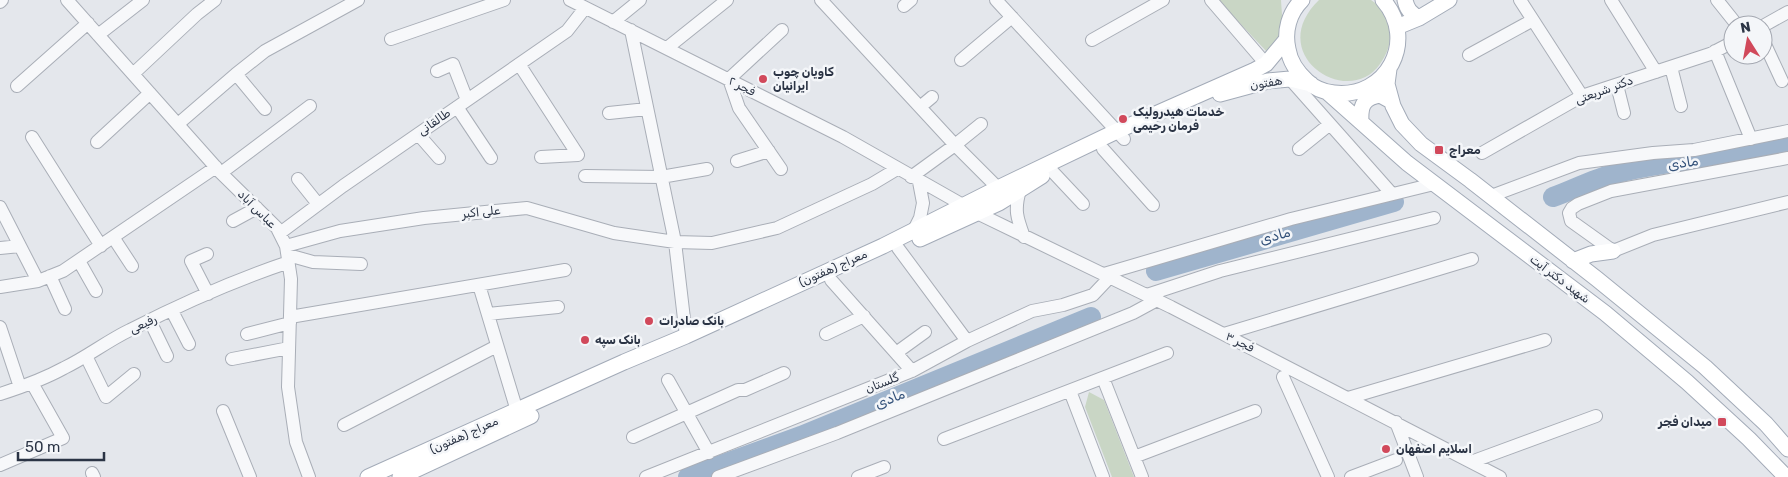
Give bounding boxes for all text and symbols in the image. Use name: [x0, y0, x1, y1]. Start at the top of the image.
north arrow: [1723, 15, 1773, 65]
text: N: [1739, 18, 1752, 37]
place label: کاویان چوب ایرانیان: [773, 65, 834, 93]
street label: فجر ۲: [726, 73, 758, 100]
marker: کاویان چوب ایرانیان: [757, 73, 769, 85]
street label: هفتون: [1249, 73, 1283, 94]
street label: دکتر شریعتی: [1573, 73, 1636, 108]
place label: خدمات هیدرولیک فرمان رحیمی: [1133, 105, 1224, 133]
street label: طالقانی: [415, 106, 454, 139]
marker: خدمات هیدرولیک فرمان رحیمی: [1117, 113, 1129, 125]
place label: معراج: [1449, 143, 1481, 158]
marker: معراج: [1433, 144, 1445, 156]
water label: مادی: [1666, 152, 1700, 174]
street label: عباس آباد: [235, 187, 279, 231]
street label: علی اکبر: [460, 203, 502, 222]
water label: مادی: [1258, 223, 1292, 248]
street label: معراج (هفتون): [797, 247, 871, 291]
street label: شهید دکتر آیت: [1527, 252, 1593, 307]
street label: رفیعی: [127, 312, 159, 337]
place label: بانک صادرات: [659, 314, 724, 328]
marker: بانک صادرات: [643, 315, 655, 327]
street label: فجر ۳: [1223, 329, 1257, 356]
place label: بانک سپه: [595, 333, 641, 349]
marker: بانک سپه: [579, 334, 591, 346]
street label: گلستان: [863, 370, 901, 396]
water label: مادی: [872, 385, 908, 413]
street label: معراج (هفتون): [428, 414, 502, 458]
place label: میدان فجر: [1657, 415, 1712, 429]
marker: میدان فجر: [1716, 416, 1728, 428]
scale bar: [18, 430, 104, 462]
text: 50 m: [25, 438, 60, 456]
place label: اسلایم اصفهان: [1396, 442, 1472, 457]
marker: اسلایم اصفهان: [1380, 443, 1392, 455]

